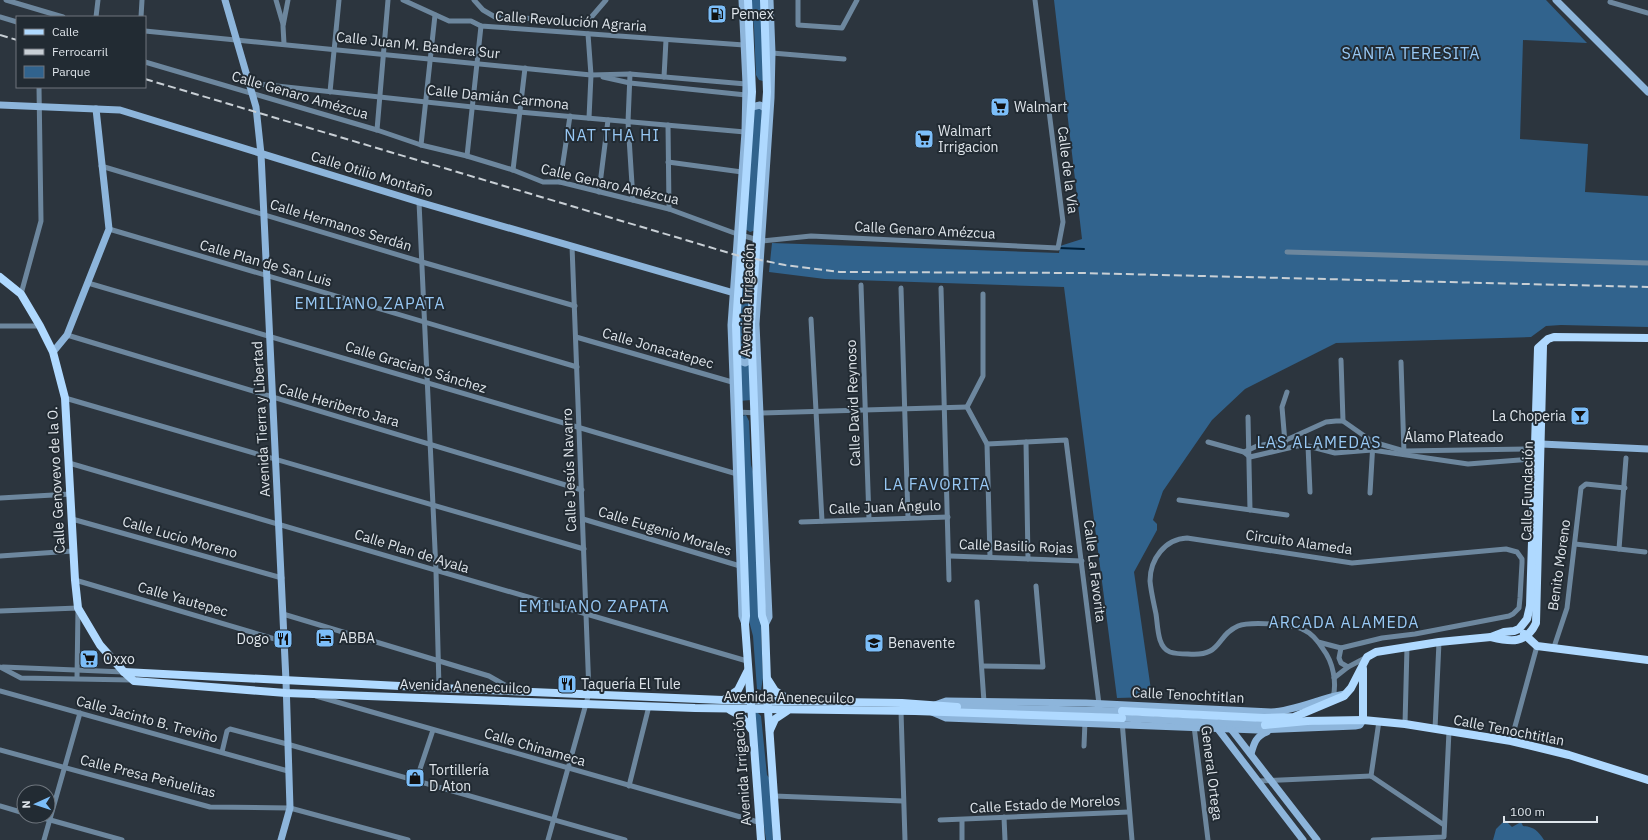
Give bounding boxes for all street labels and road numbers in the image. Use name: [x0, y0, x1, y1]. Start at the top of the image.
street label: Calle Revolución Agraria: [495, 7, 648, 35]
street label: Calle Juan M. Bandera Sur: [335, 27, 501, 63]
street label: Calle Genaro Amézcua: [230, 67, 371, 123]
street label: Calle Damián Carmona: [426, 81, 570, 113]
street label: Calle de la Vía: [1054, 125, 1082, 215]
street label: Calle Otilio Montaño: [309, 147, 435, 201]
street label: Calle Genaro Amézcua: [539, 159, 681, 209]
street label: Calle Hermanos Serdán: [268, 195, 414, 255]
street label: Calle Genaro Amézcua: [854, 217, 997, 243]
street label: Calle Plan de San Luis: [198, 235, 334, 291]
street label: Avenida Irrigación: [736, 243, 758, 357]
street label: Calle Jonacatepec: [600, 323, 716, 373]
street label: Calle Graciano Sánchez: [343, 337, 489, 397]
street label: Calle David Reynoso: [842, 339, 864, 467]
street label: Avenida Tierra y Libertad: [248, 341, 274, 497]
street label: Calle Heriberto Jara: [276, 379, 402, 431]
street label: Calle Genovevo de la O.: [43, 406, 69, 554]
street label: Calle Jesús Navarro: [558, 408, 580, 532]
street label: Álamo Plateado: [1404, 427, 1504, 446]
street label: Calle Fundación: [1517, 441, 1537, 541]
street label: Calle Juan Ángulo: [828, 495, 942, 518]
street label: Calle Eugenio Morales: [596, 502, 734, 560]
street label: Calle Lucio Moreno: [120, 512, 240, 562]
street label: Benito Moreno: [1544, 518, 1574, 612]
street label: Calle La Favorita: [1080, 519, 1110, 624]
street label: Calle Plan de Ayala: [352, 525, 472, 577]
street label: Circuito Alameda: [1245, 526, 1354, 558]
street label: Calle Basilio Rojas: [958, 535, 1074, 557]
street label: Calle Yautepec: [136, 578, 230, 620]
street label: Avenida Anenecuilco: [399, 675, 531, 697]
street label: Calle Tenochtitlan: [1131, 683, 1245, 707]
street label: Avenida Anenecuilco: [723, 687, 855, 707]
street label: Calle Jacinto B. Treviño: [74, 691, 220, 747]
street label: Calle Tenochtitlan: [1452, 710, 1566, 750]
street label: Avenida Irrigación: [729, 711, 755, 827]
street label: Calle Chinameca: [482, 724, 588, 770]
street label: General Ortega: [1197, 725, 1227, 822]
street label: Calle Presa Peñuelitas: [78, 750, 218, 802]
street label: Calle Estado de Morelos: [969, 791, 1121, 817]

